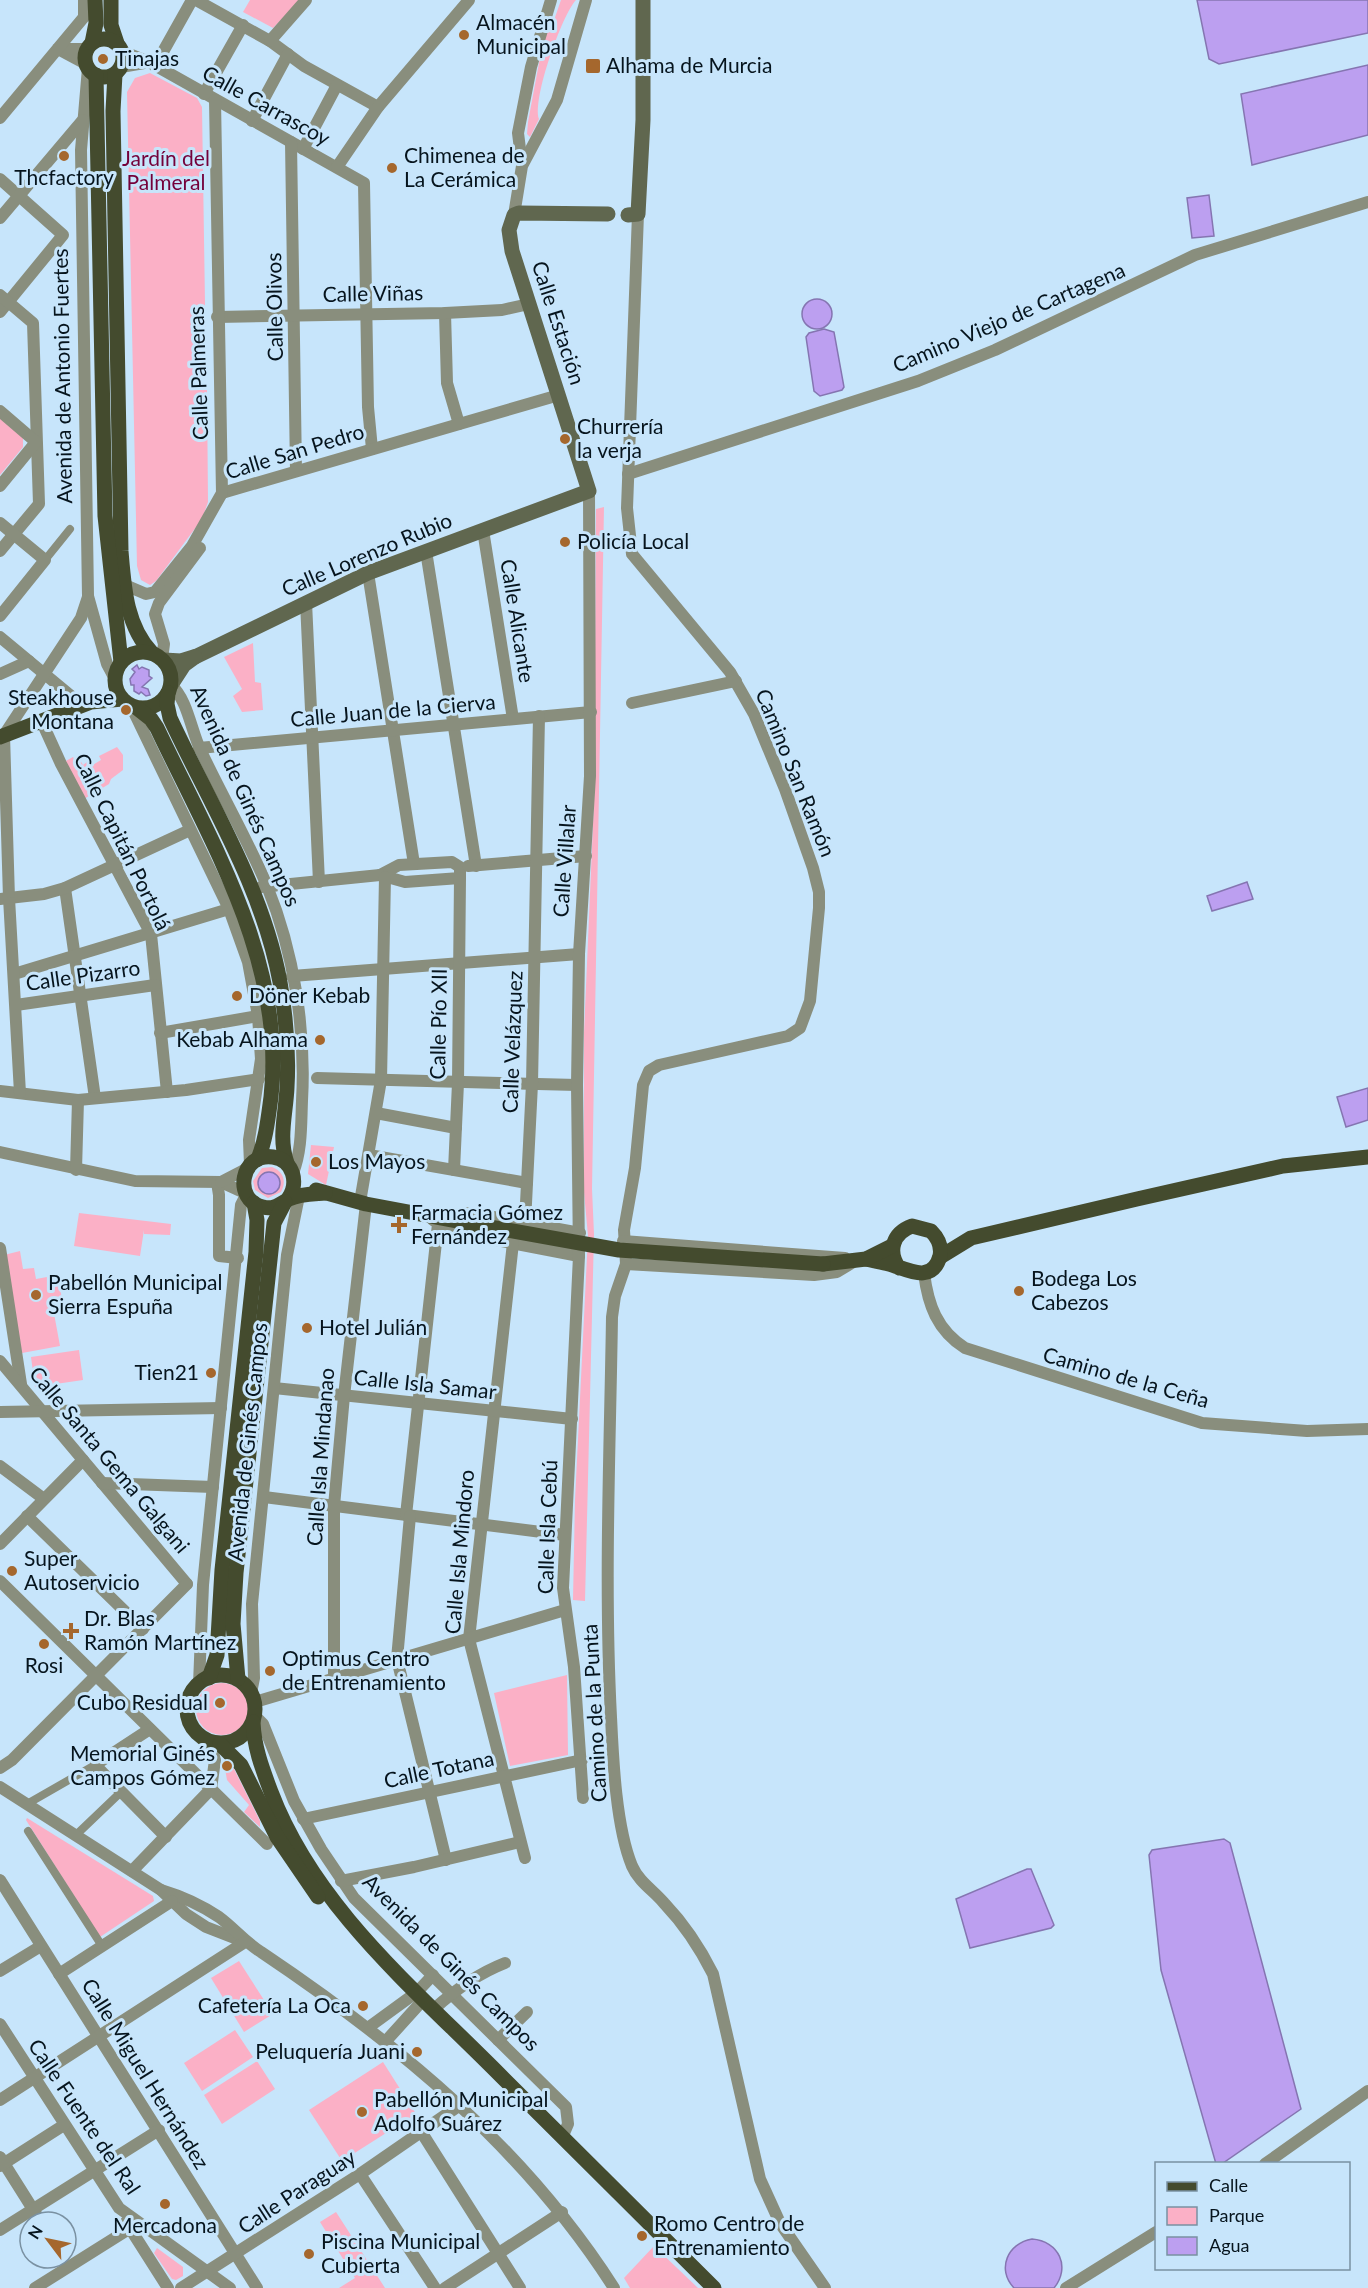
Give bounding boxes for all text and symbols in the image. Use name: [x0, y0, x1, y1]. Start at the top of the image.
place label: Almacén Municipal: [476, 9, 566, 58]
marker: Almacén Municipal: [457, 28, 471, 42]
place label: Tinajas: [115, 45, 179, 70]
marker: Tinajas: [96, 52, 110, 66]
place label: Alhama de Murcia: [606, 52, 772, 77]
marker: Alhama de Murcia: [584, 57, 602, 75]
street label: Calle Carrascoy: [198, 59, 335, 150]
place label: Chimenea de La Cerámica: [404, 142, 525, 191]
park label: Jardín del Palmeral: [122, 145, 210, 194]
marker: Thcfactory: [57, 149, 71, 163]
marker: Chimenea de La Cerámica: [385, 161, 399, 175]
place label: Thcfactory: [14, 164, 114, 189]
street label: Avenida de Antonio Fuertes: [47, 248, 76, 504]
street label: Calle Olivos: [260, 252, 287, 362]
street label: Camino Viejo de Cartagena: [888, 256, 1128, 377]
street label: Calle Estación: [528, 258, 591, 388]
street label: Calle Viñas: [322, 279, 423, 306]
street label: Calle Palmeras: [183, 306, 212, 440]
place label: Churrería la verja: [577, 413, 664, 462]
street label: Calle San Pedro: [222, 418, 367, 484]
marker: Churrería la verja: [558, 432, 572, 446]
street label: Calle Lorenzo Rubio: [278, 506, 455, 601]
place label: Policía Local: [577, 528, 689, 553]
marker: Policía Local: [558, 535, 572, 549]
street label: Calle Alicante: [496, 557, 541, 684]
street label: Avenida de Ginés Campos: [186, 681, 307, 910]
place label: Steakhouse Montana: [8, 684, 114, 733]
street label: Camino San Ramón: [751, 685, 841, 860]
street label: Calle Juan de la Cierva: [289, 688, 497, 731]
marker: Steakhouse Montana: [119, 703, 133, 717]
street label: Calle Capitán Portolá: [70, 749, 177, 934]
street label: Calle Villalar: [547, 803, 580, 918]
street label: Calle Pizarro: [24, 954, 142, 995]
street label: Calle Pío XII: [424, 968, 451, 1080]
street label: Calle Velázquez: [497, 970, 526, 1114]
place label: Döner Kebab: [249, 982, 370, 1007]
marker: Döner Kebab: [230, 989, 244, 1003]
place label: Kebab Alhama: [176, 1026, 308, 1051]
marker: Kebab Alhama: [313, 1033, 327, 1047]
place label: Los Mayos: [328, 1148, 425, 1173]
marker: Los Mayos: [309, 1155, 323, 1169]
place label: Farmacia Gómez Fernández: [411, 1199, 563, 1248]
marker: Farmacia Gómez Fernández: [392, 1218, 406, 1232]
place label: Bodega Los Cabezos: [1031, 1265, 1137, 1314]
place label: Pabellón Municipal Sierra Espuña: [48, 1269, 222, 1318]
marker: Bodega Los Cabezos: [1012, 1284, 1026, 1298]
marker: Pabellón Municipal Sierra Espuña: [29, 1288, 43, 1302]
place label: Hotel Julián: [319, 1314, 427, 1339]
street label: Avenida de Ginés Campos: [222, 1321, 271, 1562]
marker: Hotel Julián: [300, 1321, 314, 1335]
street label: Camino de la Ceña: [1040, 1341, 1212, 1412]
place label: Tien21: [134, 1359, 199, 1384]
street label: Calle Santa Gema Galgani: [25, 1361, 195, 1557]
street label: Calle Isla Samar: [353, 1364, 498, 1403]
marker: Tien21: [204, 1366, 218, 1380]
street label: Calle Isla Mindanao: [301, 1367, 338, 1547]
street label: Calle Isla Cebú: [532, 1459, 561, 1595]
street label: Calle Isla Mindoro: [439, 1468, 478, 1635]
place label: Super Autoservicio: [24, 1545, 140, 1594]
marker: Super Autoservicio: [5, 1564, 19, 1578]
place label: Dr. Blas Ramón Martínez: [84, 1605, 236, 1654]
marker: Dr. Blas Ramón Martínez: [62, 1622, 80, 1640]
street label: Camino de la Punta: [576, 1623, 611, 1803]
marker: Rosi: [37, 1637, 51, 1651]
place label: Optimus Centro de Entrenamiento: [282, 1645, 446, 1694]
place label: Rosi: [25, 1652, 63, 1677]
marker: Optimus Centro de Entrenamiento: [263, 1664, 277, 1678]
place label: Cubo Residual: [77, 1689, 208, 1714]
marker: Cubo Residual: [213, 1696, 227, 1710]
place label: Memorial Ginés Campos Gómez: [70, 1740, 215, 1789]
street label: Calle Totana: [381, 1745, 496, 1792]
marker: Memorial Ginés Campos Gómez: [220, 1759, 234, 1773]
street label: Avenida de Ginés Campos: [358, 1868, 546, 2056]
street label: Calle Miguel Hernández: [77, 1973, 215, 2173]
place label: Cafetería La Oca: [198, 1992, 351, 2017]
marker: Cafetería La Oca: [356, 1999, 370, 2013]
street label: Calle Fuente del Ral: [24, 2034, 146, 2199]
place label: Peluquería Juani: [255, 2038, 405, 2063]
marker: Peluquería Juani: [410, 2045, 424, 2059]
place label: Pabellón Municipal Adolfo Suárez: [374, 2086, 548, 2135]
marker: Pabellón Municipal Adolfo Suárez: [355, 2105, 369, 2119]
street label: Calle Paraguay: [233, 2143, 360, 2238]
legend: [1155, 2162, 1350, 2270]
text: Calle: [1209, 2174, 1248, 2196]
marker: Mercadona: [158, 2197, 172, 2211]
text: Parque: [1209, 2204, 1264, 2226]
north arrow: [18, 2210, 78, 2270]
place label: Romo Centro de Entrenamiento: [654, 2210, 804, 2259]
place label: Mercadona: [113, 2212, 217, 2237]
text: N: [24, 2222, 46, 2242]
place label: Piscina Municipal Cubierta: [321, 2228, 480, 2277]
marker: Romo Centro de Entrenamiento: [635, 2229, 649, 2243]
text: Agua: [1209, 2234, 1250, 2256]
marker: Piscina Municipal Cubierta: [302, 2247, 316, 2261]

